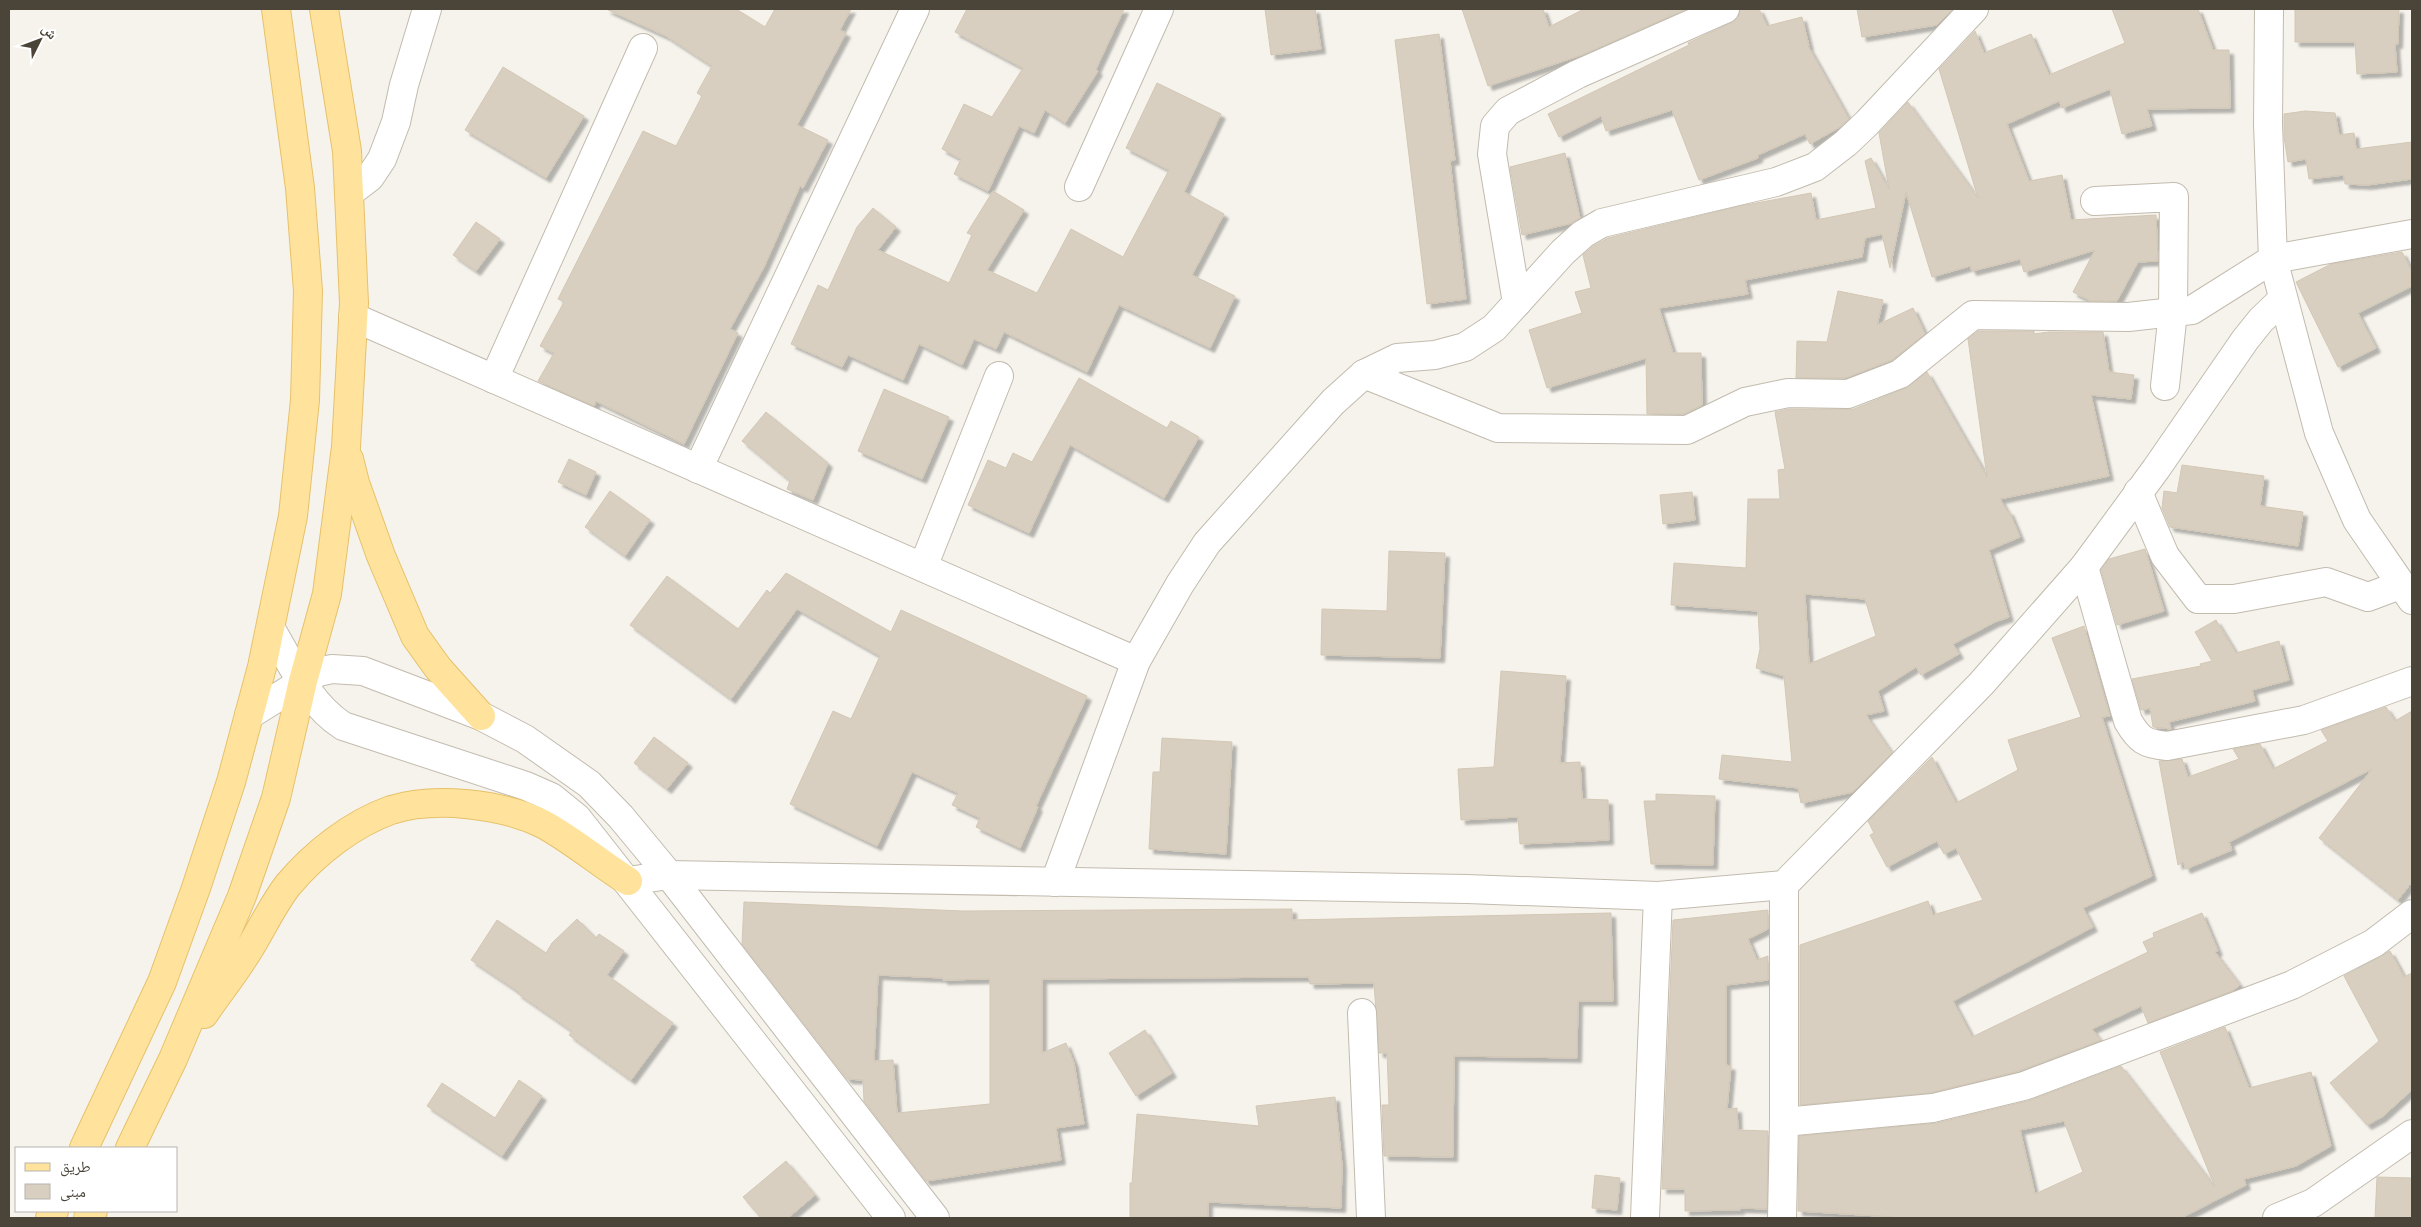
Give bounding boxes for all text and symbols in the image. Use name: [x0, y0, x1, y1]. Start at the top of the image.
north arrow: [15, 15, 65, 65]
text: ش: [38, 20, 61, 43]
legend: [15, 1147, 178, 1212]
text: طريق: [60, 1158, 91, 1177]
text: مبنى: [60, 1183, 86, 1202]

